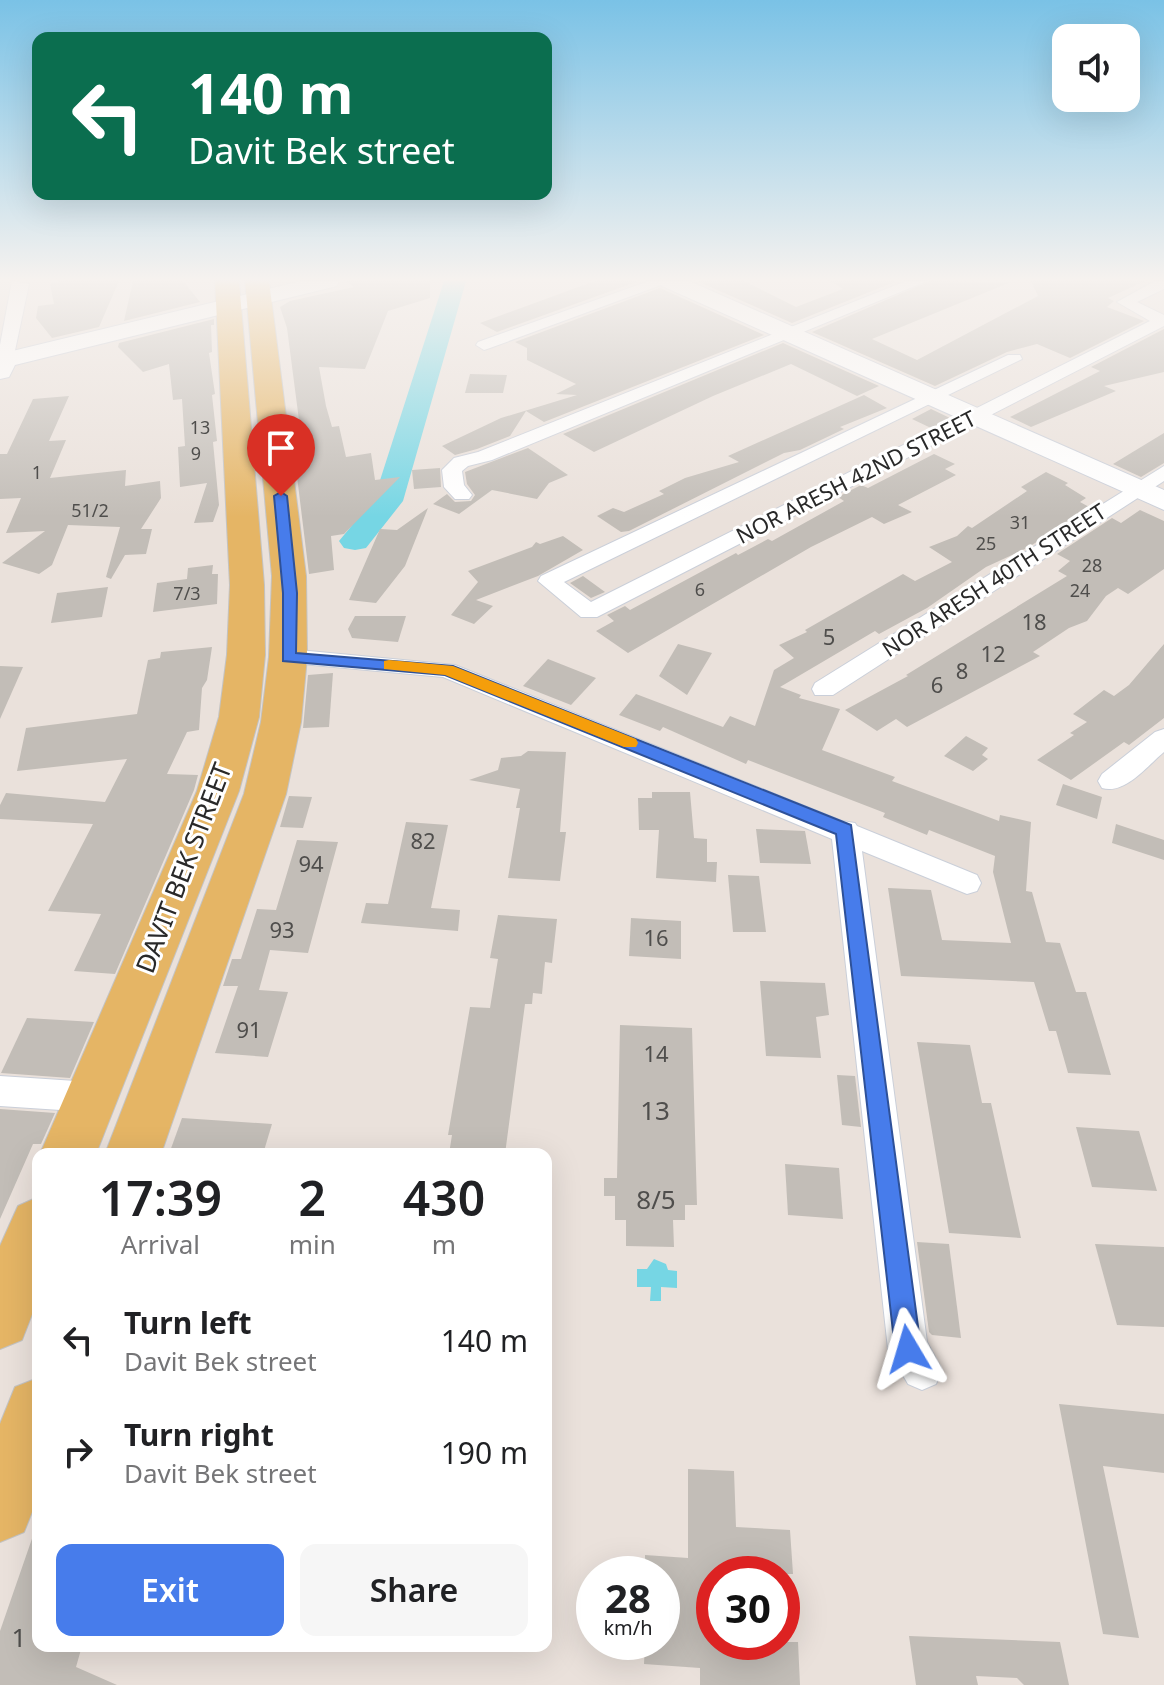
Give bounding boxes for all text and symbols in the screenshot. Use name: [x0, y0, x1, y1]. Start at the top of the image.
map controls: [1052, 24, 1140, 112]
button: sound: [1052, 24, 1140, 112]
text: 140 m: [188, 54, 353, 130]
icon: left: [56, 64, 160, 168]
text: Davit Bek street: [188, 126, 455, 175]
street label: NOR ARESH 42ND STREET: [730, 402, 981, 550]
pin: [247, 414, 315, 496]
house number: 13: [190, 415, 210, 439]
icon: arrive: [259, 426, 303, 470]
house number: 9: [191, 441, 201, 465]
house number: 1: [32, 460, 42, 484]
street label: NOR ARESH 40TH STREET: [876, 495, 1111, 663]
house number: 51/2: [71, 498, 109, 522]
house number: 31: [1010, 510, 1030, 534]
house number: 25: [976, 531, 996, 555]
house number: 28: [1082, 553, 1102, 577]
house number: 6: [695, 577, 705, 601]
house number: 24: [1070, 578, 1090, 602]
house number: 7/3: [173, 581, 201, 605]
house number: 18: [1021, 606, 1047, 636]
house number: 5: [823, 621, 835, 651]
house number: 12: [980, 638, 1006, 668]
house number: 8: [956, 655, 968, 685]
house number: 6: [931, 669, 943, 699]
street label: DAVIT BEK STREET: [126, 757, 240, 978]
house number: 82: [410, 825, 436, 855]
house number: 94: [298, 848, 324, 878]
house number: 93: [269, 914, 295, 944]
house number: 16: [643, 922, 669, 952]
house number: 91: [236, 1014, 262, 1044]
house number: 14: [643, 1038, 669, 1068]
house number: 13: [640, 1092, 670, 1128]
text: 17:39: [99, 1165, 222, 1230]
text: 2: [299, 1165, 326, 1230]
text: 430: [403, 1165, 485, 1230]
house number: 8/5: [636, 1181, 676, 1217]
text: Arrival: [121, 1226, 200, 1262]
text: min: [289, 1226, 336, 1262]
text: m: [432, 1226, 456, 1262]
text: Turn left: [124, 1302, 252, 1343]
position arrow: [866, 1307, 950, 1391]
icon: left: [56, 1318, 100, 1362]
text: 140 m: [441, 1320, 528, 1361]
text: Davit Bek street: [124, 1343, 317, 1379]
text: Turn right: [124, 1414, 274, 1455]
icon: right: [56, 1430, 100, 1474]
text: 190 m: [441, 1432, 528, 1473]
text: Davit Bek street: [124, 1455, 317, 1491]
button: Exit: [56, 1544, 284, 1636]
button: Share: [300, 1544, 528, 1636]
speed limit sign: 30: [696, 1556, 800, 1660]
text: 28: [605, 1570, 651, 1625]
text: km/h: [603, 1614, 653, 1641]
house number: 1: [12, 1619, 26, 1655]

